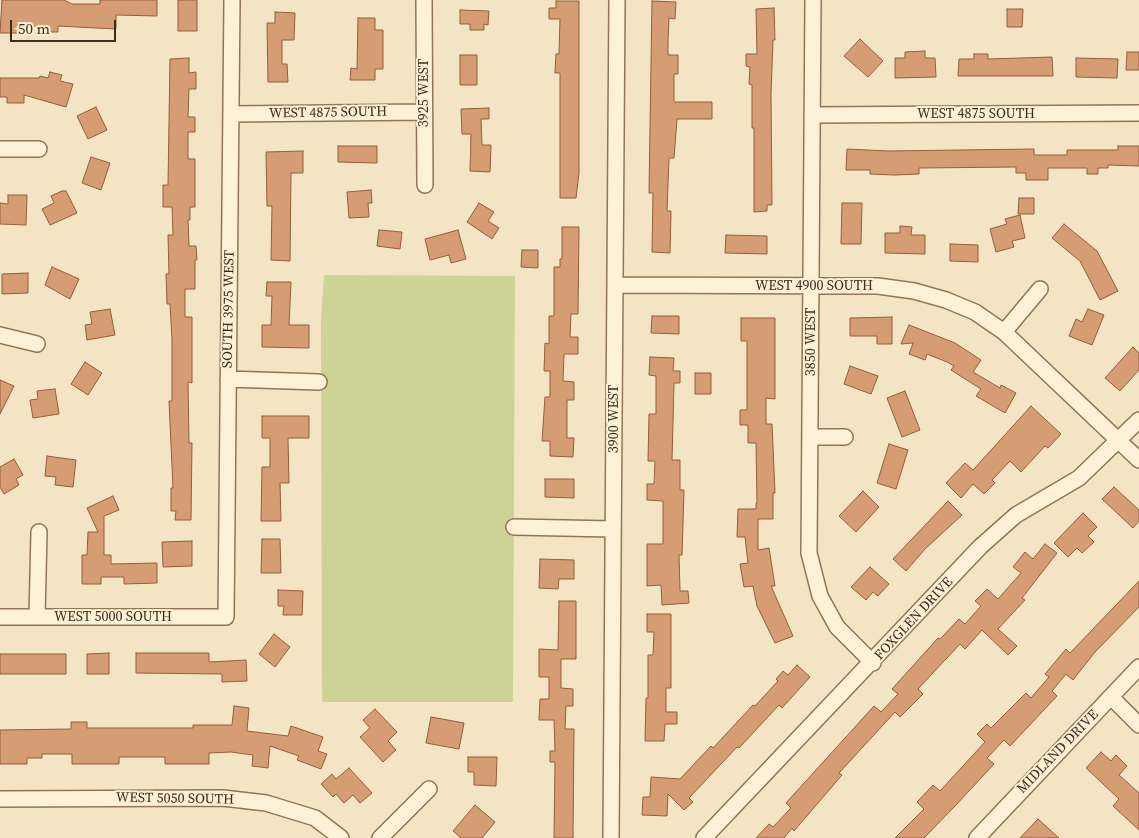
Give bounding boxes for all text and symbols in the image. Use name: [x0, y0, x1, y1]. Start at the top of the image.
scale bar: [12, 10, 119, 42]
text: 50 m: [18, 18, 50, 39]
street label: 3925 WEST: [416, 59, 432, 127]
street label: WEST 4875 SOUTH: [269, 104, 387, 122]
street label: WEST 4875 SOUTH: [917, 106, 1035, 122]
street label: SOUTH 3975 WEST: [220, 250, 238, 368]
street label: WEST 4900 SOUTH: [755, 278, 873, 294]
street label: 3850 WEST: [803, 308, 819, 376]
street label: 3900 WEST: [606, 385, 622, 453]
street label: FOXGLEN DRIVE: [871, 574, 957, 664]
street label: WEST 5000 SOUTH: [54, 609, 172, 625]
street label: MIDLAND DRIVE: [1014, 707, 1102, 797]
street label: WEST 5050 SOUTH: [116, 790, 234, 808]

